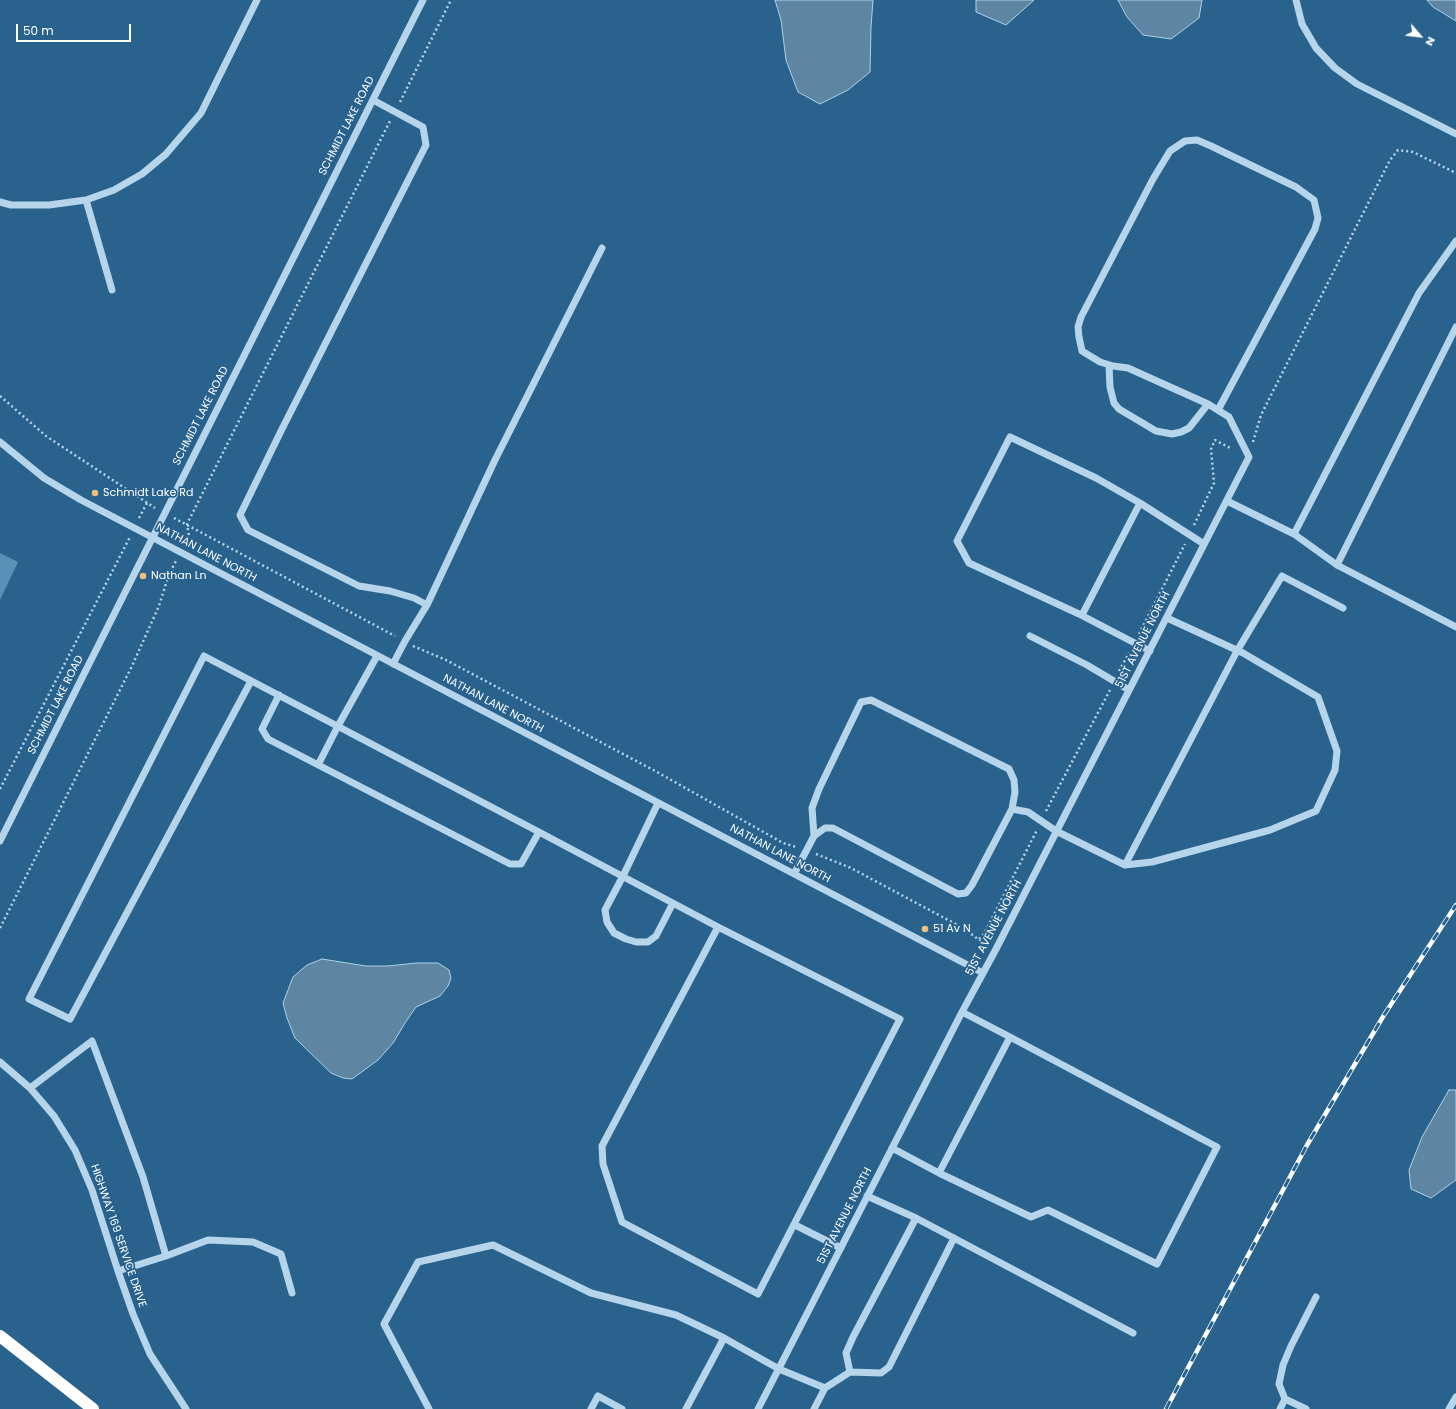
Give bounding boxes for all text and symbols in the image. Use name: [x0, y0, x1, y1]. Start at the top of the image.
scale bar: [18, 16, 133, 42]
north arrow: [1400, 16, 1440, 56]
text: 50 m: [23, 22, 54, 39]
text: N: [1422, 34, 1440, 49]
street label: SCHMIDT LAKE ROAD: [316, 74, 378, 178]
street label: SCHMIDT LAKE ROAD: [170, 364, 232, 468]
place label: Schmidt Lake Rd: [103, 486, 193, 500]
marker: Schmidt Lake Rd: [90, 488, 100, 498]
street label: NATHAN LANE NORTH: [153, 521, 259, 585]
place label: Nathan Ln: [151, 569, 206, 583]
marker: Nathan Ln: [138, 571, 148, 581]
street label: 51ST AVENUE NORTH: [1113, 589, 1173, 691]
street label: SCHMIDT LAKE ROAD: [25, 653, 87, 757]
street label: NATHAN LANE NORTH: [440, 672, 546, 736]
street label: NATHAN LANE NORTH: [727, 822, 833, 886]
street label: 51ST AVENUE NORTH: [963, 878, 1025, 978]
place label: 51 Av N: [933, 922, 971, 936]
marker: 51 Av N: [920, 924, 930, 934]
street label: HIGHWAY 169 SERVICE DRIVE: [87, 1163, 149, 1309]
street label: 51ST AVENUE NORTH: [815, 1165, 875, 1267]

